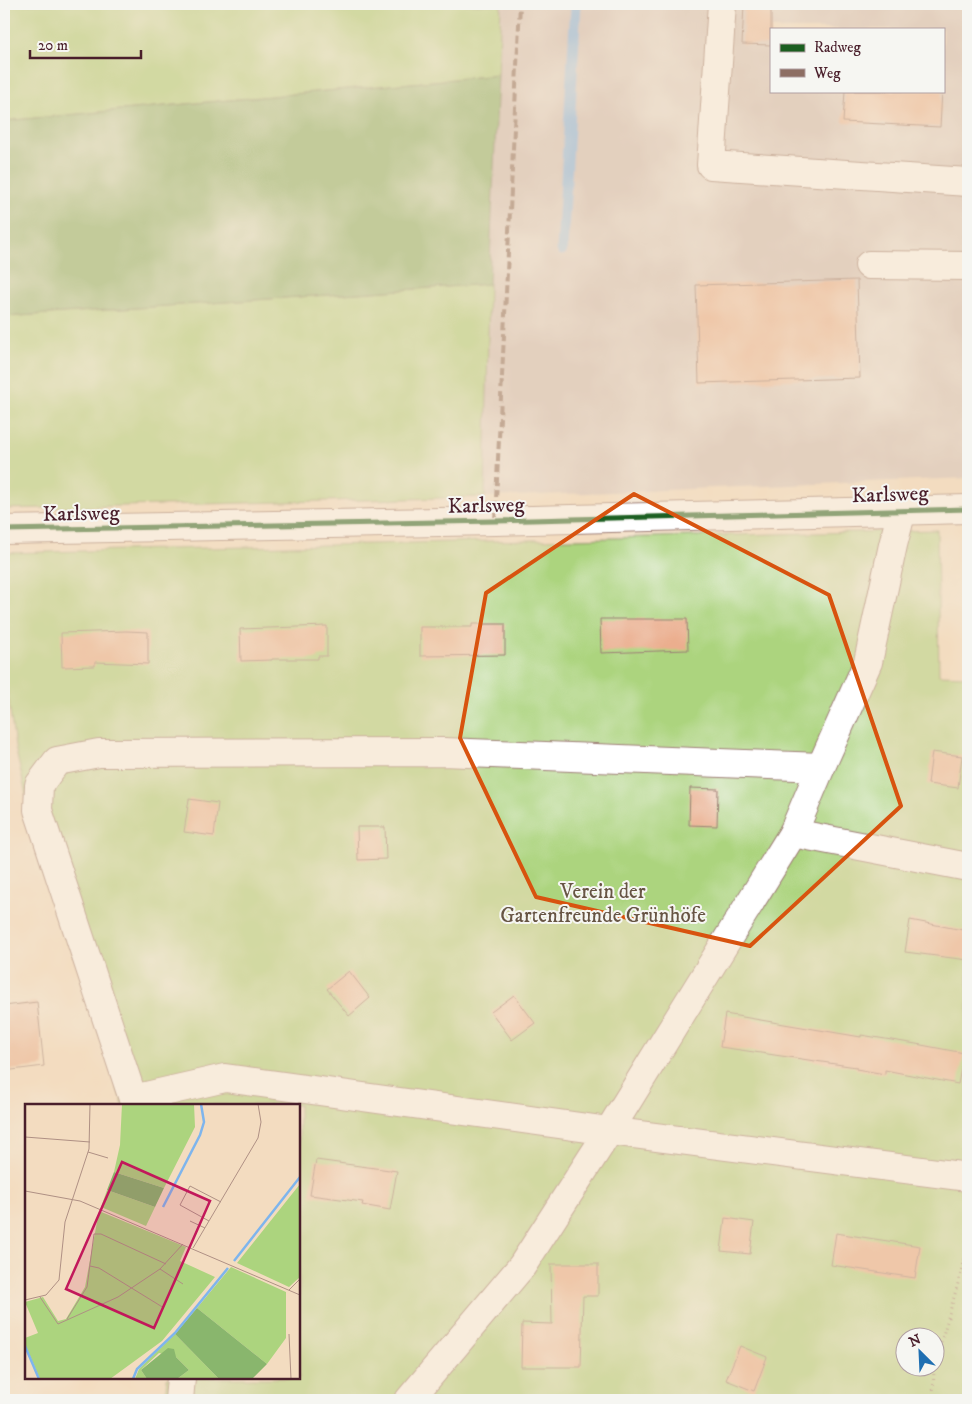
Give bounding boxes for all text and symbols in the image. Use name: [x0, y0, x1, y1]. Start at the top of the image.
scale bar: [30, 28, 141, 60]
legend: [770, 28, 944, 92]
text: 20 m: [38, 36, 68, 55]
text: Radweg: [814, 38, 862, 57]
text: Weg: [813, 64, 841, 83]
street label: Karlsweg: [851, 481, 930, 509]
street label: Karlsweg: [447, 492, 526, 520]
street label: Karlsweg: [42, 500, 121, 528]
park label: Verein der Gartenfreunde Grünhöfe: [500, 879, 706, 929]
inset map: [25, 1104, 300, 1379]
north arrow: [894, 1326, 944, 1376]
text: N: [906, 1330, 924, 1352]

